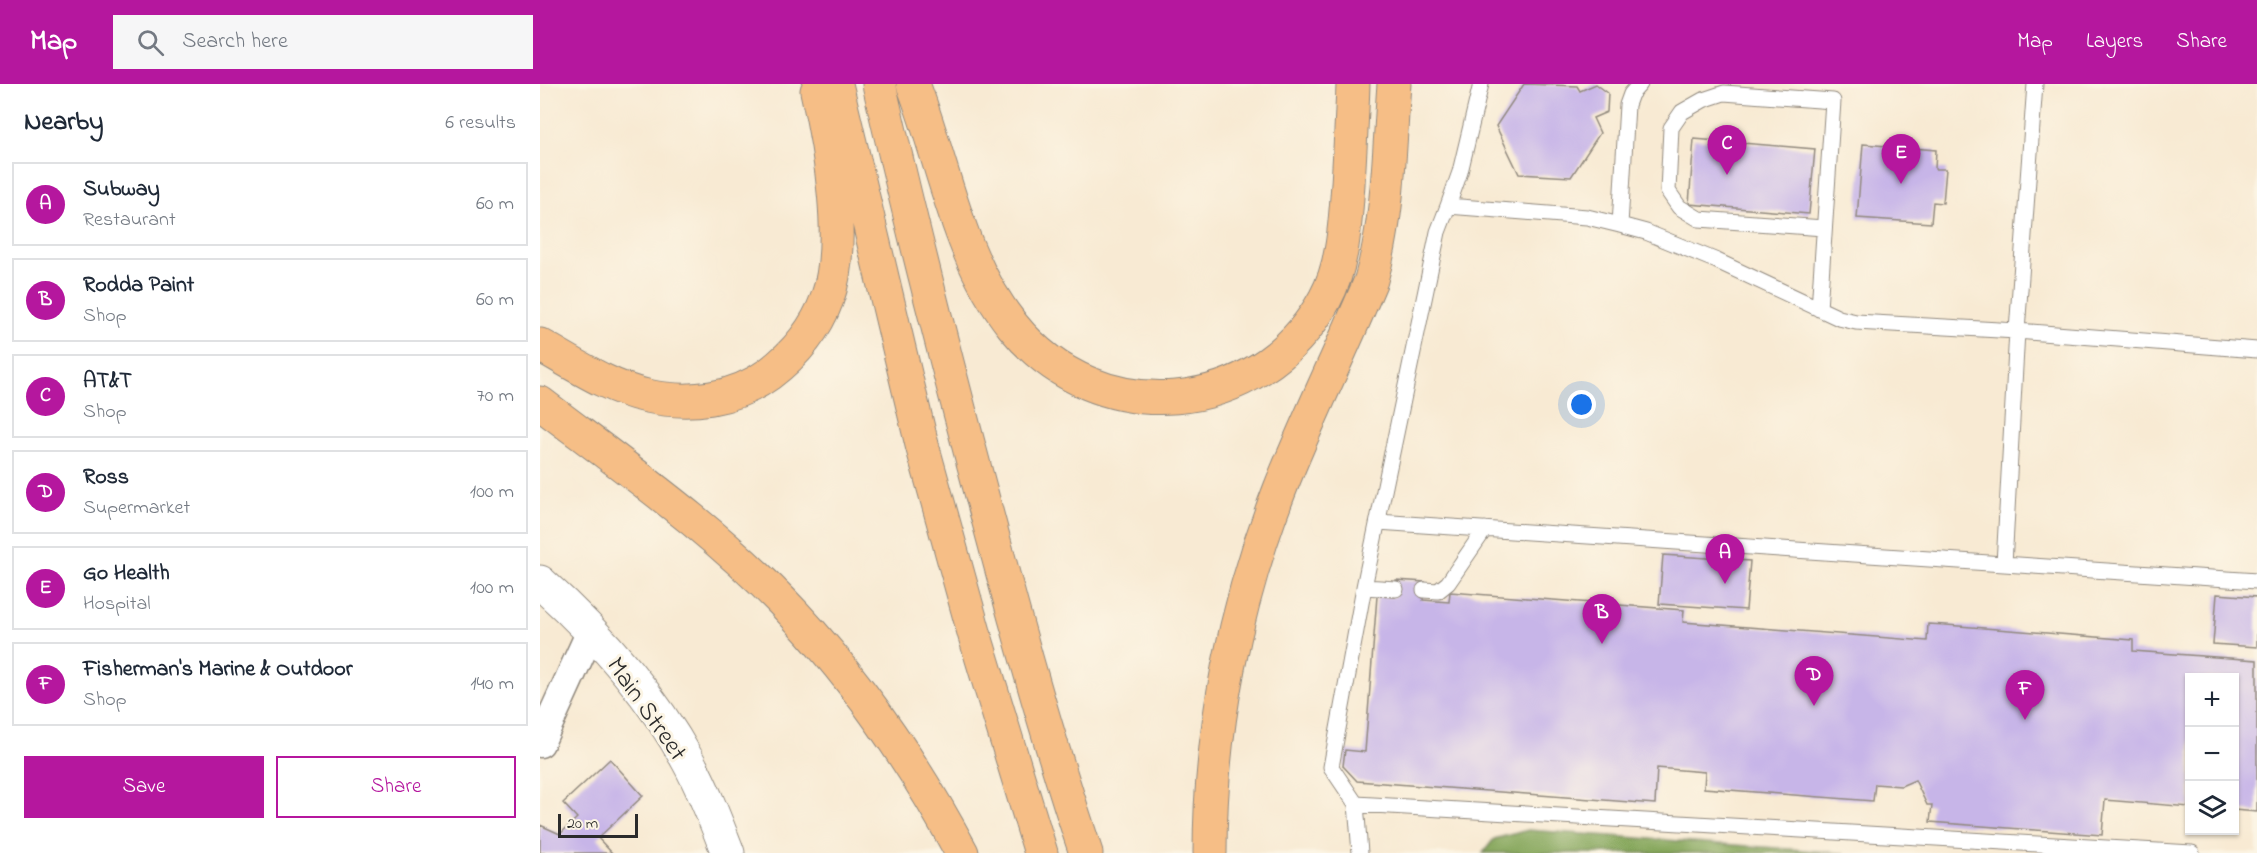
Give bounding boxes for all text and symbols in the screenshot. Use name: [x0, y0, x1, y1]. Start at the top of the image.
search box: [113, 15, 533, 69]
text: Map: [30, 22, 77, 63]
icon: search: [134, 26, 167, 59]
text: Search here: [182, 26, 288, 58]
text: Map: [2017, 27, 2053, 57]
text: Layers: [2086, 27, 2143, 57]
text: Share: [2176, 27, 2227, 57]
text: Nearby: [24, 104, 103, 142]
text: 6 results: [445, 109, 516, 138]
pin: C: [1708, 126, 1746, 175]
pin: E: [1882, 135, 1920, 184]
text: Subway: [83, 174, 160, 206]
text: A: [39, 190, 52, 219]
text: 60 m: [476, 190, 514, 219]
text: Restaurant: [83, 206, 176, 235]
text: Rodda Paint: [83, 270, 194, 302]
text: B: [39, 286, 52, 315]
text: 60 m: [476, 286, 514, 315]
text: Shop: [83, 302, 127, 331]
text: AT&T: [83, 366, 132, 398]
text: C: [40, 382, 51, 411]
text: 70 m: [477, 382, 514, 411]
your location: [1567, 390, 1596, 419]
text: Shop: [83, 398, 127, 427]
text: Ross: [83, 462, 129, 494]
text: D: [38, 478, 53, 507]
text: 100 m: [470, 478, 514, 507]
text: Supermarket: [83, 494, 190, 523]
pin: A: [1706, 534, 1744, 584]
text: Go Health: [83, 558, 170, 590]
text: E: [39, 574, 52, 603]
text: 100 m: [470, 574, 514, 603]
text: Hospital: [83, 590, 151, 619]
pin: B: [1582, 594, 1622, 644]
street label: Main Street: [596, 650, 695, 770]
text: Fisherman's Marine & Outdoor: [83, 654, 353, 686]
pin: D: [1794, 656, 1834, 706]
text: F: [39, 670, 52, 699]
text: 140 m: [470, 670, 514, 699]
pin: F: [2006, 670, 2044, 720]
map controls: [2185, 673, 2239, 835]
button: +: [2185, 673, 2239, 727]
text: Shop: [83, 686, 127, 715]
button: −: [2185, 727, 2239, 781]
button: Save: [24, 756, 264, 818]
button: Share: [276, 756, 516, 818]
button: layers: [2185, 781, 2239, 835]
scale bar: [558, 811, 638, 838]
text: 20 m: [567, 812, 598, 836]

